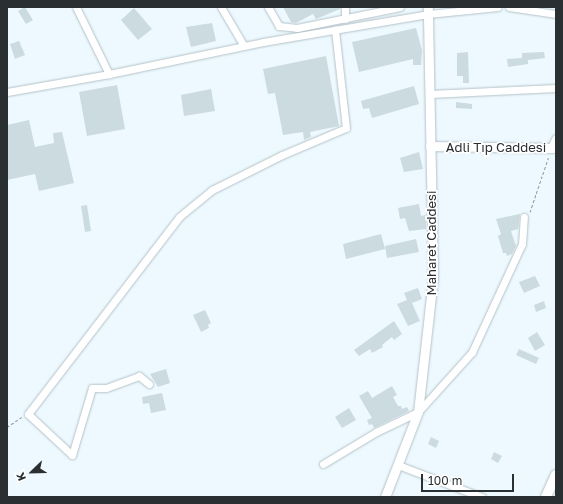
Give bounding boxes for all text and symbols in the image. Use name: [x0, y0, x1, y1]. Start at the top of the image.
street label: Adli Tıp Caddesi: [446, 139, 546, 155]
street label: Maharet Caddesi: [423, 191, 439, 295]
north arrow: [12, 452, 52, 492]
scale bar: [423, 466, 516, 492]
text: K: [13, 471, 28, 483]
text: 100 m: [428, 473, 462, 488]

